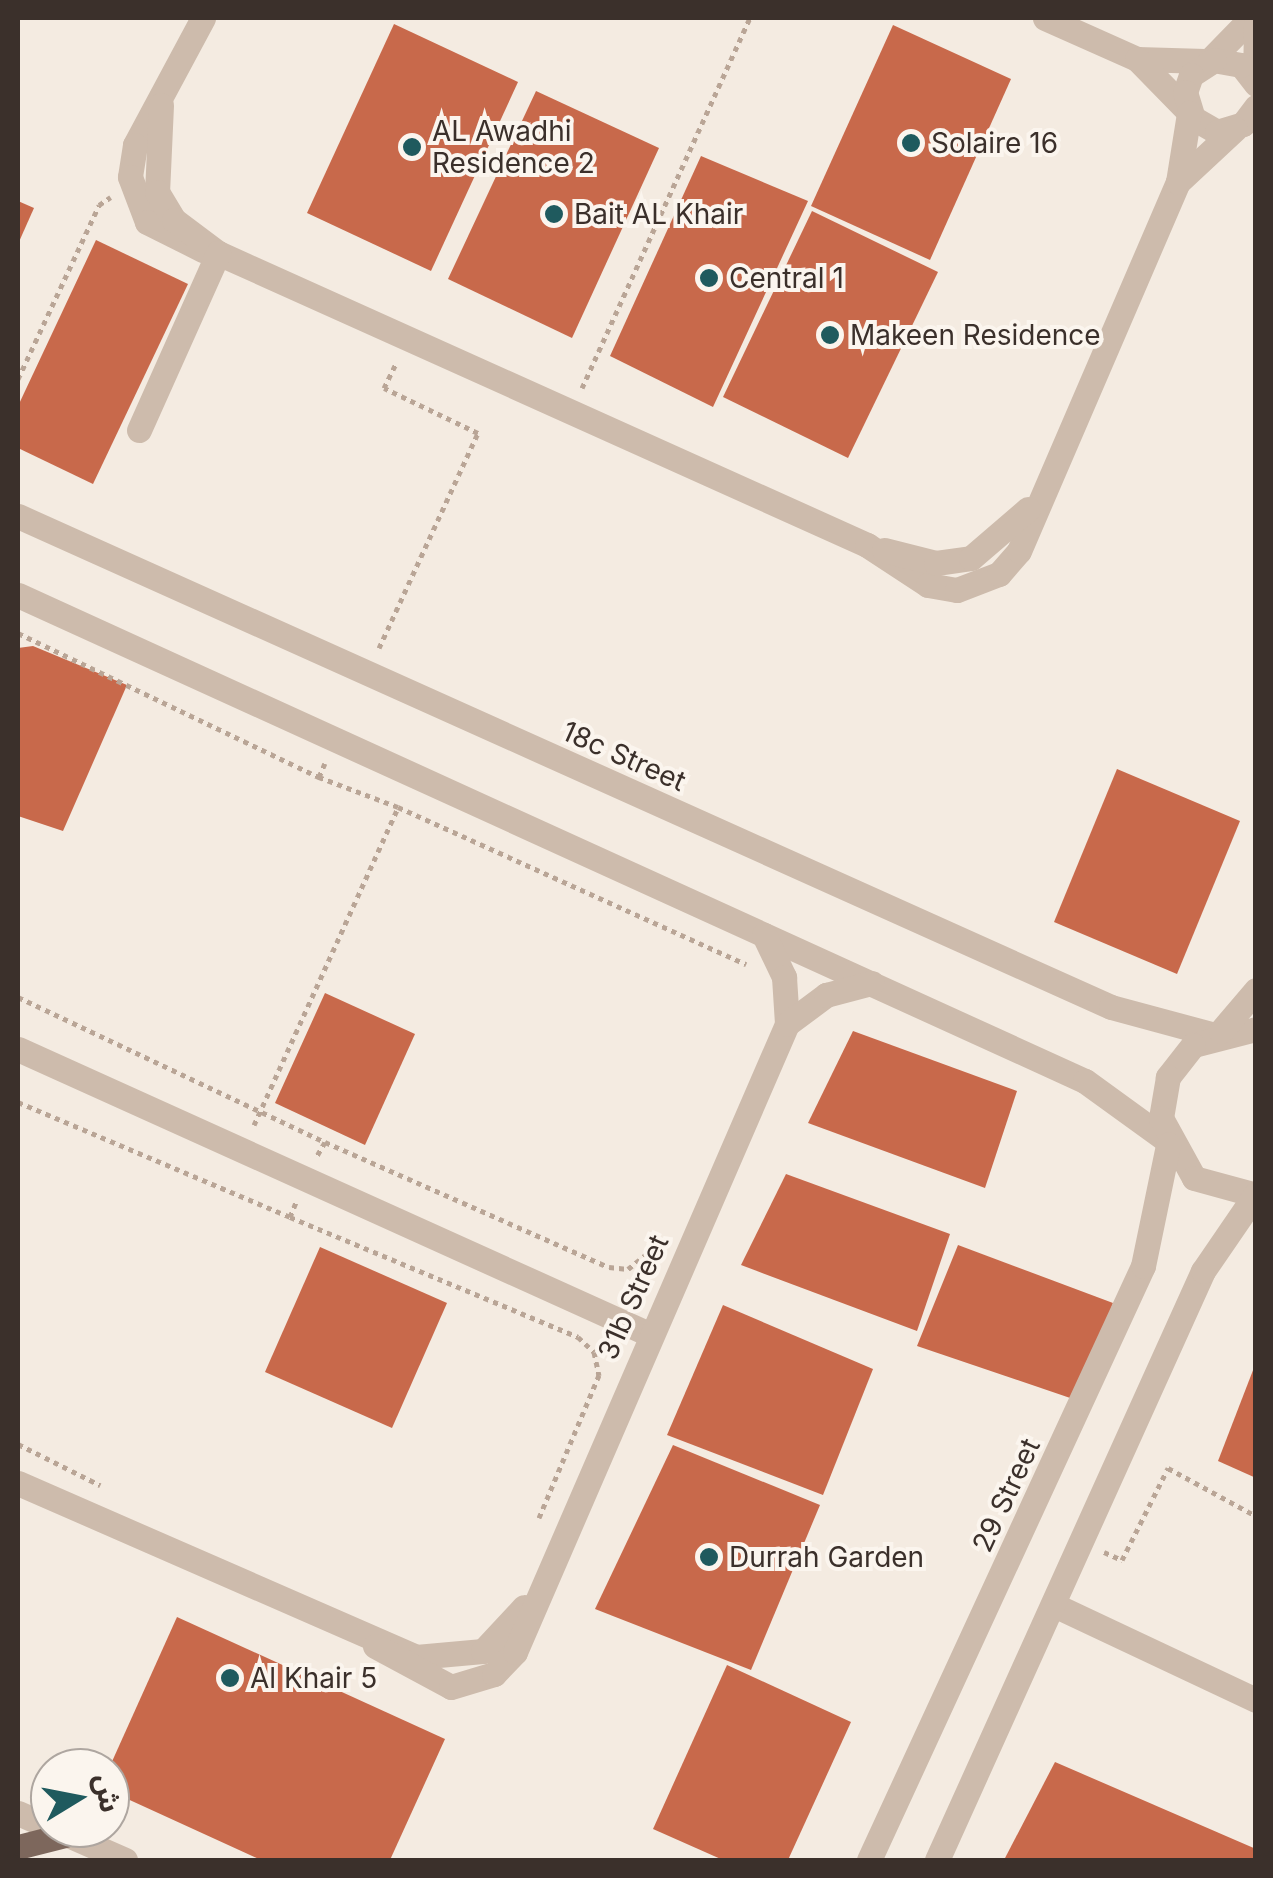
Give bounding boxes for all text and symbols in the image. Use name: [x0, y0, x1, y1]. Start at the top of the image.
place label: AL Awadhi Residence 2: [432, 114, 595, 180]
place label: Solaire 16: [931, 126, 1058, 160]
marker: Solaire 16: [900, 132, 922, 154]
marker: AL Awadhi Residence 2: [401, 136, 423, 158]
place label: Bait AL Khair: [574, 197, 743, 231]
marker: Bait AL Khair: [543, 203, 565, 225]
place label: Central 1: [729, 261, 844, 295]
marker: Central 1: [698, 267, 720, 289]
place label: Makeen Residence: [850, 318, 1101, 352]
marker: Makeen Residence: [819, 324, 841, 346]
street label: 18c Street: [557, 714, 691, 798]
street label: 31b Street: [591, 1230, 675, 1364]
street label: 29 Street: [965, 1433, 1047, 1557]
place label: Durrah Garden: [729, 1540, 924, 1574]
marker: Durrah Garden: [698, 1546, 720, 1568]
place label: Al Khair 5: [250, 1661, 377, 1695]
marker: Al Khair 5: [219, 1667, 241, 1689]
north arrow: [30, 1748, 130, 1848]
text: ش: [88, 1771, 128, 1815]

